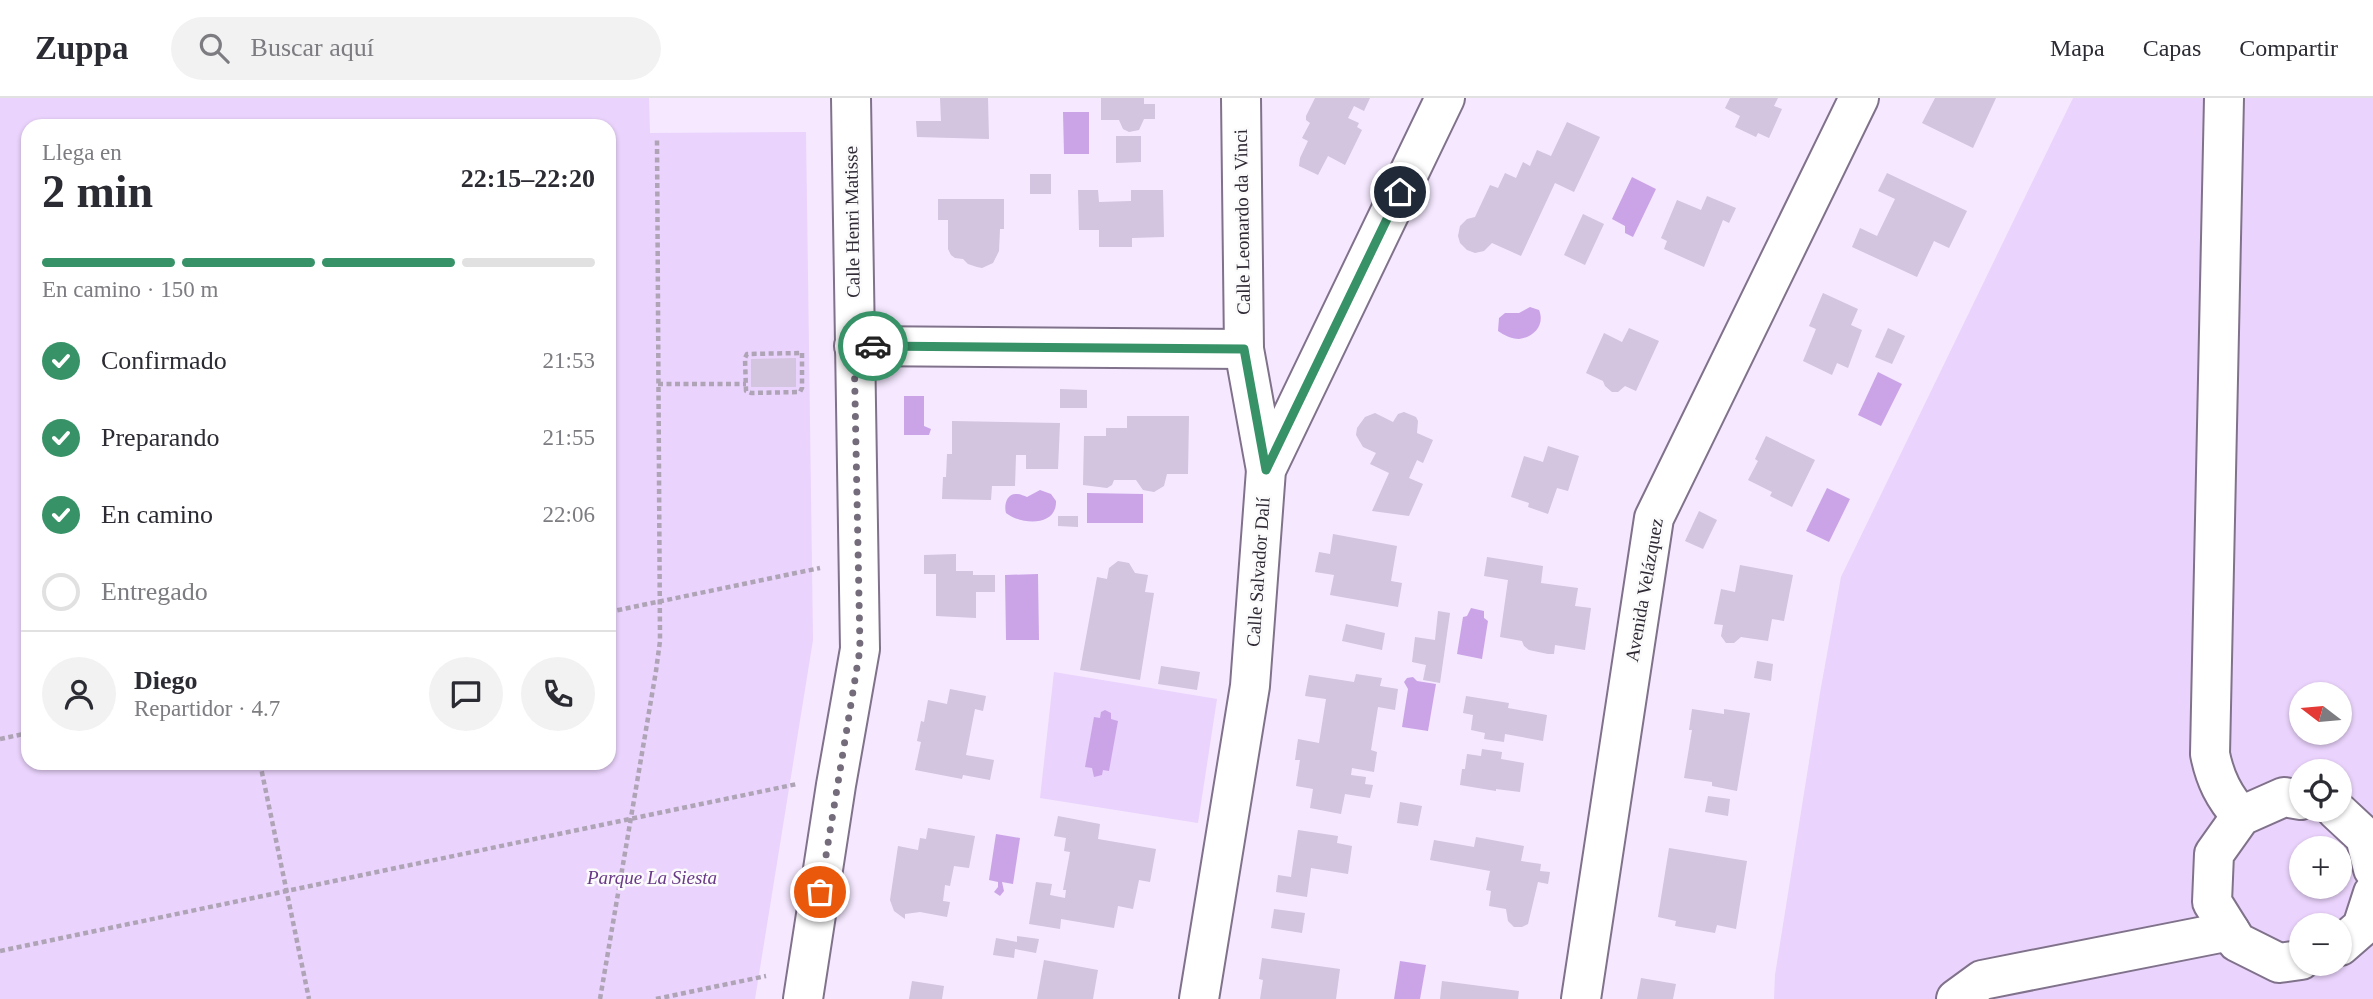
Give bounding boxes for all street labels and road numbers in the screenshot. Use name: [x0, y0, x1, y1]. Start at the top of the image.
street label: Calle Leonardo da Vinci: [1230, 129, 1254, 315]
street label: Calle Henri Matisse: [840, 146, 864, 298]
street label: Calle Salvador Dalí: [1242, 496, 1274, 647]
street label: Avenida Velázquez: [1621, 517, 1667, 663]

